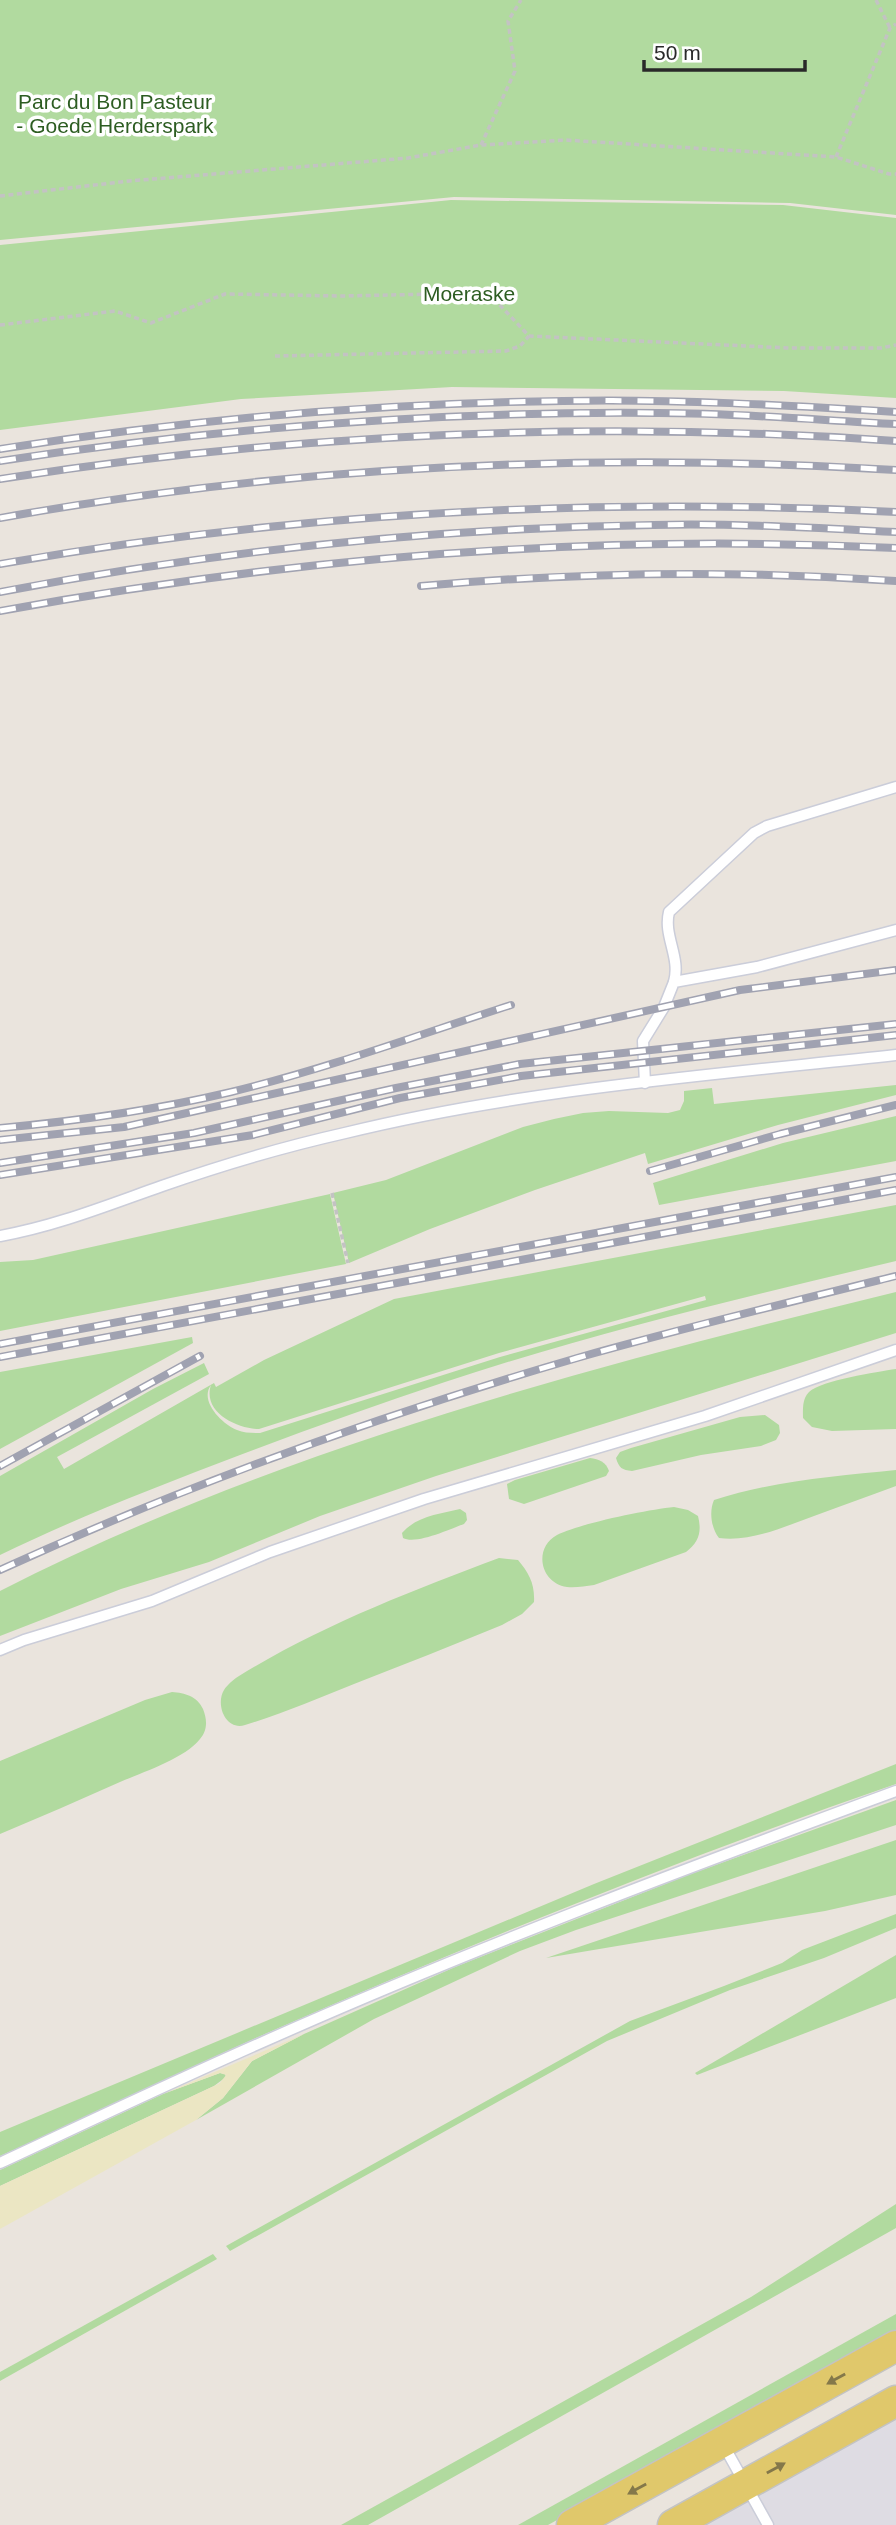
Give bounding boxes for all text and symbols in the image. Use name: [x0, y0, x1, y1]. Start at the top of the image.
scale bar: [644, 28, 805, 72]
text: 50 m: [654, 41, 701, 64]
park label: Parc du Bon Pasteur - Goede Herderspark: [16, 90, 214, 137]
park label: Moeraske: [423, 282, 515, 305]
one-way arrow: [827, 2373, 846, 2385]
one-way arrow: [766, 2462, 785, 2474]
one-way arrow: [628, 2483, 647, 2495]

